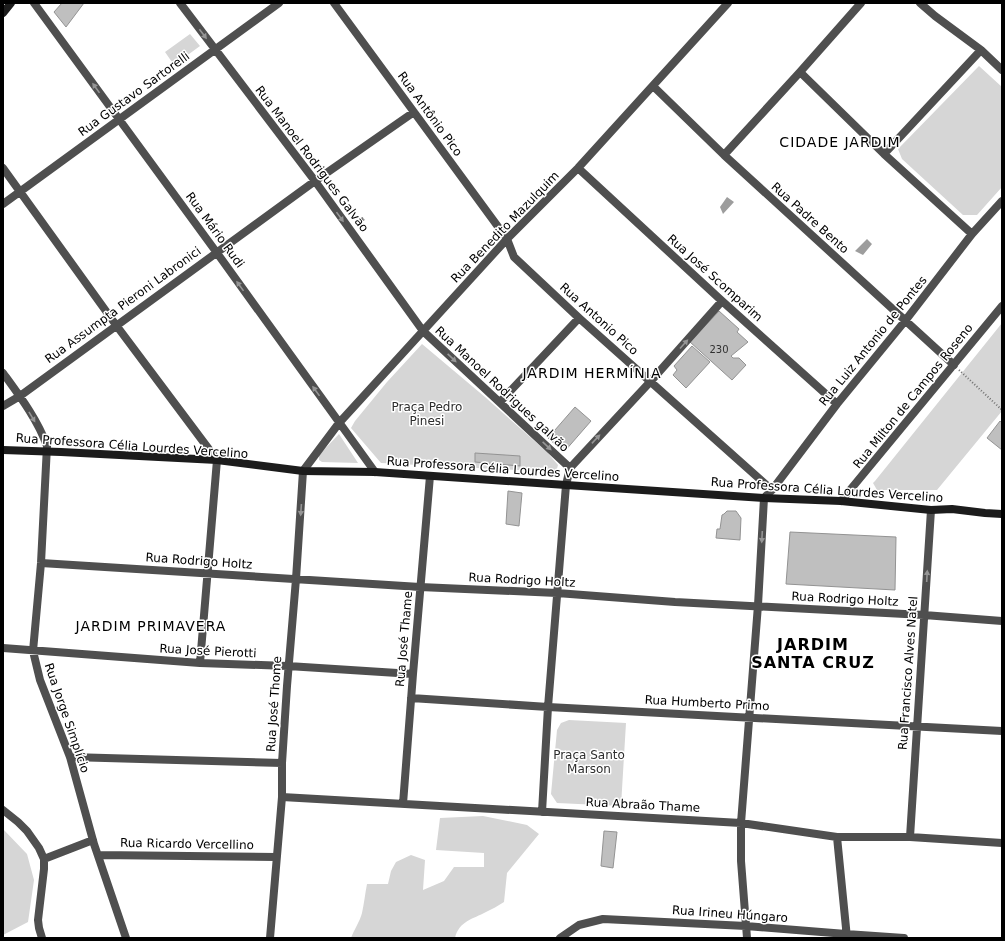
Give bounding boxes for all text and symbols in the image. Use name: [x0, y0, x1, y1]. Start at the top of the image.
one-way arrow: [199, 29, 208, 40]
street label: Rua Gustavo Sartorelli: [76, 49, 192, 139]
street label: Rua Antônio Pico: [395, 69, 465, 159]
one-way arrow: [92, 83, 100, 94]
street label: Rua Manoel Rodrigues Galvão: [252, 83, 372, 235]
district label: CIDADE JARDIM: [779, 134, 901, 150]
street label: Rua Benedito Mazulquim: [448, 168, 562, 286]
street label: Rua Padre Bento: [768, 180, 852, 256]
street label: Rua Mário Rudi: [183, 189, 247, 271]
one-way arrow: [336, 211, 344, 222]
street label: Rua José Scomparim: [665, 232, 765, 324]
street label: Rua Assumpta Pieroni Labronici: [42, 244, 204, 366]
street label: Rua Luiz Antonio de Pontes: [816, 273, 930, 409]
one-way arrow: [236, 280, 245, 291]
street label: Rua Antonio Pico: [557, 280, 641, 358]
street label: Rua Milton de Campos Roseno: [850, 321, 976, 471]
street label: Rua Manoel Rodrigues galvão: [432, 323, 572, 455]
one-way arrow: [679, 339, 688, 348]
house number: 230: [709, 344, 729, 355]
one-way arrow: [447, 353, 457, 362]
district label: JARDIM HERMÍNIA: [521, 365, 662, 381]
one-way arrow: [312, 386, 320, 397]
park label: Praça Pedro Pinesi: [392, 400, 462, 428]
one-way arrow: [29, 411, 36, 423]
street label: Rua Professora Célia Lourdes Vercelino: [15, 431, 249, 461]
one-way arrow: [592, 434, 601, 445]
one-way arrow: [542, 441, 552, 451]
street label: Rua Professora Célia Lourdes Vercelino: [386, 454, 620, 484]
street label: Rua Professora Célia Lourdes Vercelino: [710, 475, 944, 505]
one-way arrow: [297, 504, 304, 516]
one-way arrow: [758, 531, 765, 543]
street label: Rua Rodrigo Holtz: [145, 550, 253, 572]
street label: Rua Rodrigo Holtz: [468, 570, 576, 590]
one-way arrow: [923, 570, 930, 582]
street label: Rua Rodrigo Holtz: [791, 589, 899, 609]
street label: Rua José Thame: [393, 590, 415, 688]
street label: Rua Francisco Alves Natel: [896, 596, 920, 750]
district label: JARDIM PRIMAVERA: [75, 618, 226, 634]
district label: JARDIM SANTA CRUZ: [751, 635, 875, 672]
street label: Rua José Pierotti: [159, 641, 257, 661]
street label: Rua José Thome: [264, 655, 284, 753]
street label: Rua Jorge Simplício: [42, 661, 92, 775]
street label: Rua Humberto Primo: [644, 693, 770, 713]
park label: Praça Santo Marson: [553, 748, 625, 776]
street label: Rua Abraão Thame: [585, 795, 701, 815]
street label: Rua Ricardo Vercellino: [120, 836, 254, 852]
street label: Rua Irineu Húngaro: [672, 903, 788, 925]

